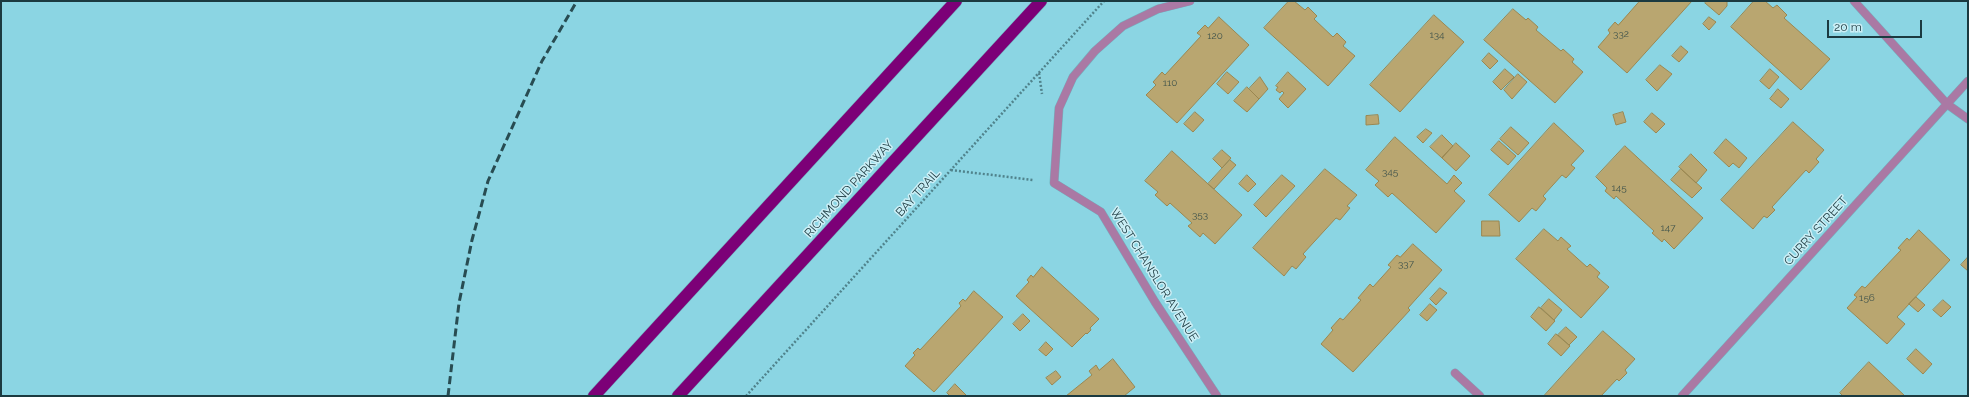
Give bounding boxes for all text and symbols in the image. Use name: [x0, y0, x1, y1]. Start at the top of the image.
scale bar: [1829, 12, 1924, 38]
text: 20 m: [1834, 20, 1862, 34]
house number: 332: [1613, 28, 1629, 40]
house number: 134: [1429, 29, 1445, 41]
house number: 120: [1207, 30, 1223, 42]
house number: 110: [1163, 77, 1177, 89]
street label: RICHMOND PARKWAY: [802, 137, 896, 241]
street label: BAY TRAIL: [893, 166, 943, 220]
house number: 345: [1382, 166, 1398, 178]
house number: 145: [1611, 182, 1627, 194]
street label: CURRY STREET: [1781, 194, 1851, 268]
street label: WEST CHANSLOR AVENUE: [1107, 206, 1201, 344]
house number: 353: [1192, 209, 1208, 221]
house number: 147: [1660, 222, 1676, 234]
house number: 337: [1398, 258, 1414, 270]
house number: 156: [1859, 292, 1875, 304]

